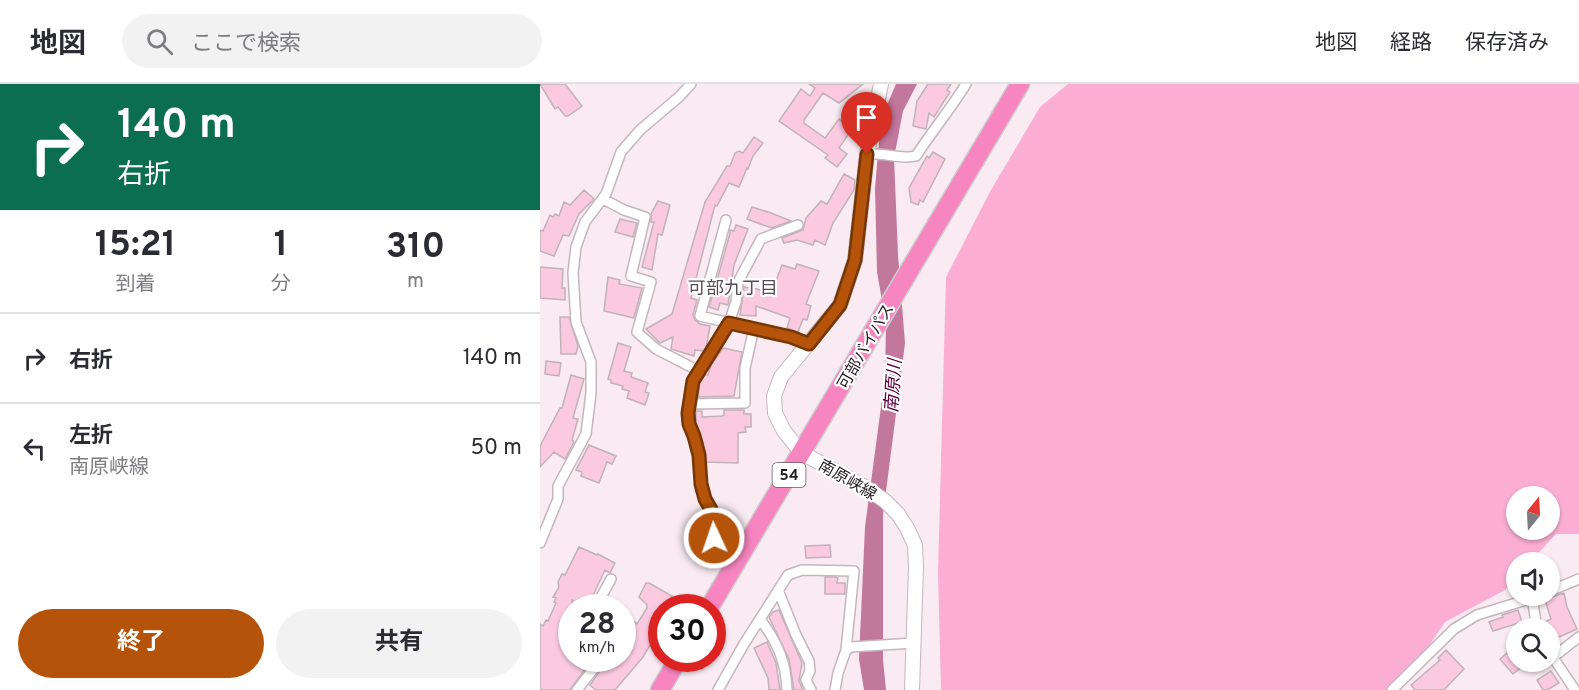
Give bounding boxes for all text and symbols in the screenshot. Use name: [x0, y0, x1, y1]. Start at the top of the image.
search box: [122, 14, 542, 68]
icon: search: [143, 25, 176, 58]
text: 地図: [30, 27, 86, 63]
text: 地図: [1315, 30, 1357, 57]
text: 経路: [1390, 30, 1432, 57]
text: 保存済み: [1465, 30, 1549, 57]
text: ここで検索: [191, 31, 301, 58]
pin: [841, 92, 892, 154]
text: 140 m: [117, 100, 236, 153]
icon: arrive: [850, 101, 883, 134]
icon: right: [18, 108, 96, 186]
text: 右折: [117, 159, 171, 193]
text: 15:21: [95, 223, 176, 269]
text: 1: [274, 223, 288, 269]
text: 310: [386, 225, 445, 271]
text: m: [407, 269, 424, 295]
text: 到着: [115, 272, 155, 298]
text: 分: [271, 272, 291, 298]
district label: 可部九丁目: [688, 278, 778, 301]
street label: 可部バイパス: [834, 301, 899, 393]
icon: right: [18, 342, 51, 375]
text: 140 m: [463, 345, 522, 372]
text: 右折: [69, 348, 113, 375]
water label: 南原川: [881, 356, 908, 414]
text: 左折: [69, 423, 113, 450]
icon: left: [18, 432, 51, 465]
text: 50 m: [470, 435, 522, 462]
text: 南原峡線: [69, 455, 149, 481]
street label: 南原峡線: [814, 456, 880, 505]
road number: 54: [772, 463, 806, 487]
north arrow: [1506, 486, 1560, 540]
map controls: [1506, 486, 1560, 672]
position arrow: [682, 506, 746, 570]
button: sound: [1506, 552, 1560, 606]
speed limit sign: 30: [648, 594, 726, 672]
text: 28: [578, 607, 616, 644]
button: 終了: [18, 609, 264, 678]
button: 共有: [276, 609, 522, 678]
button: search: [1506, 618, 1560, 672]
text: km/h: [579, 639, 615, 658]

